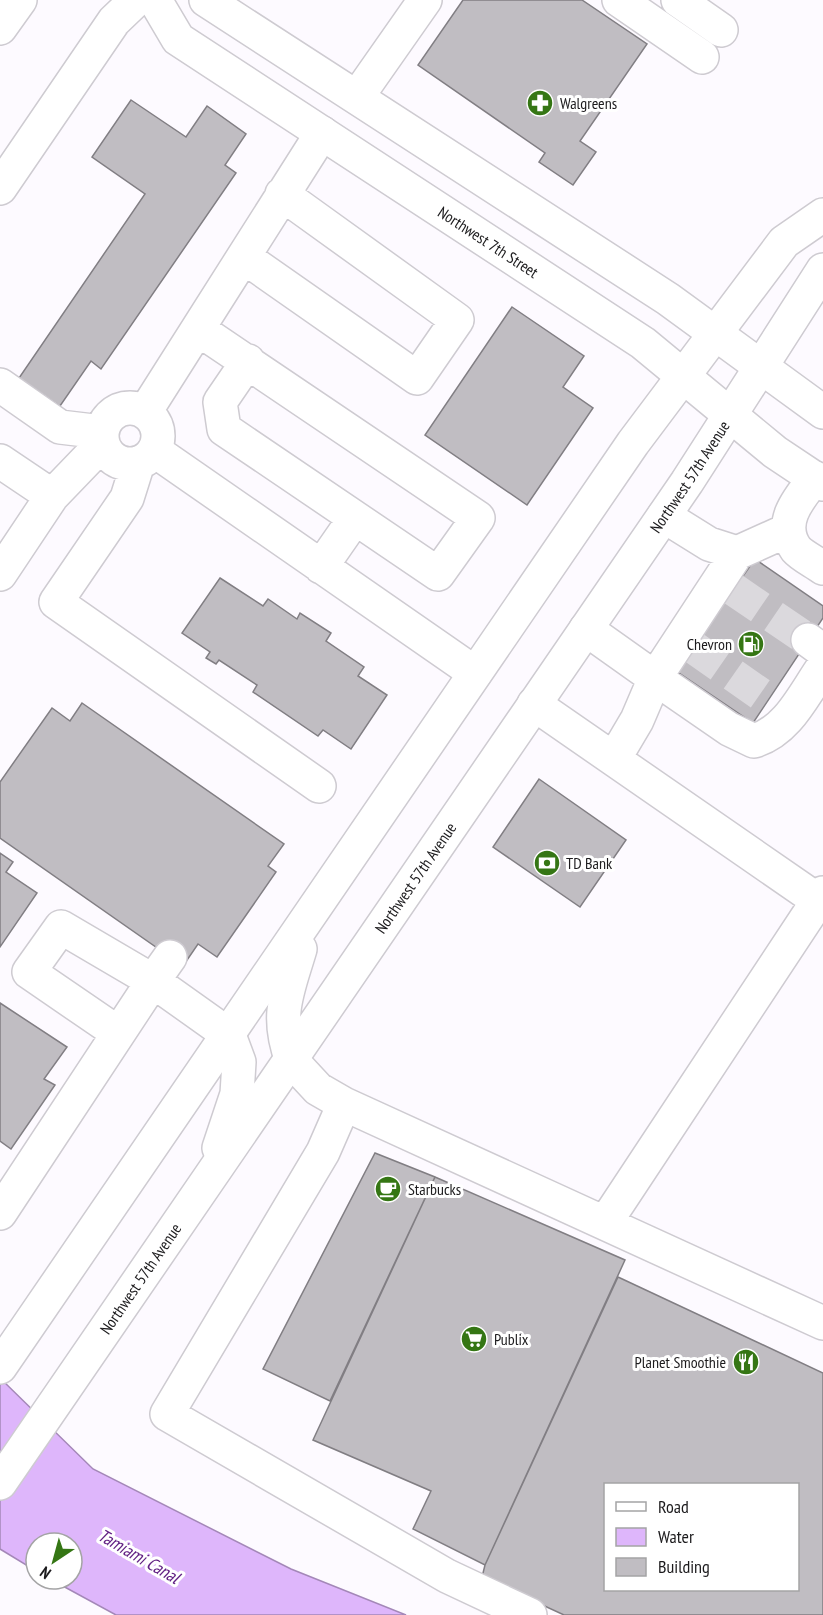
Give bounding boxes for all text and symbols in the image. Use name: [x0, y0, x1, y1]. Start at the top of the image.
pharmacy icon: Walgreens: [525, 88, 555, 118]
place label: Walgreens: [560, 93, 617, 113]
street label: Northwest 7th Street: [434, 202, 543, 282]
street label: Northwest 57th Avenue: [645, 417, 734, 536]
fuel station icon: Chevron: [736, 629, 766, 659]
place label: Chevron: [687, 634, 732, 654]
street label: Northwest 57th Avenue: [370, 819, 460, 937]
bank icon: TD Bank: [532, 848, 562, 878]
place label: TD Bank: [566, 853, 613, 873]
cafe icon: Starbucks: [373, 1174, 403, 1204]
place label: Starbucks: [408, 1179, 461, 1199]
street label: Northwest 57th Avenue: [95, 1219, 185, 1338]
supermarket icon: Publix: [459, 1324, 489, 1354]
place label: Publix: [494, 1329, 529, 1349]
restaurant icon: Planet Smoothie: [731, 1347, 761, 1377]
place label: Planet Smoothie: [635, 1352, 726, 1372]
legend: [604, 1483, 799, 1591]
text: Road: [658, 1495, 689, 1518]
water label: Tamiami Canal: [94, 1523, 185, 1589]
text: Water: [658, 1525, 694, 1548]
north arrow: [24, 1531, 84, 1591]
text: Building: [658, 1555, 710, 1578]
text: N: [36, 1563, 55, 1584]

